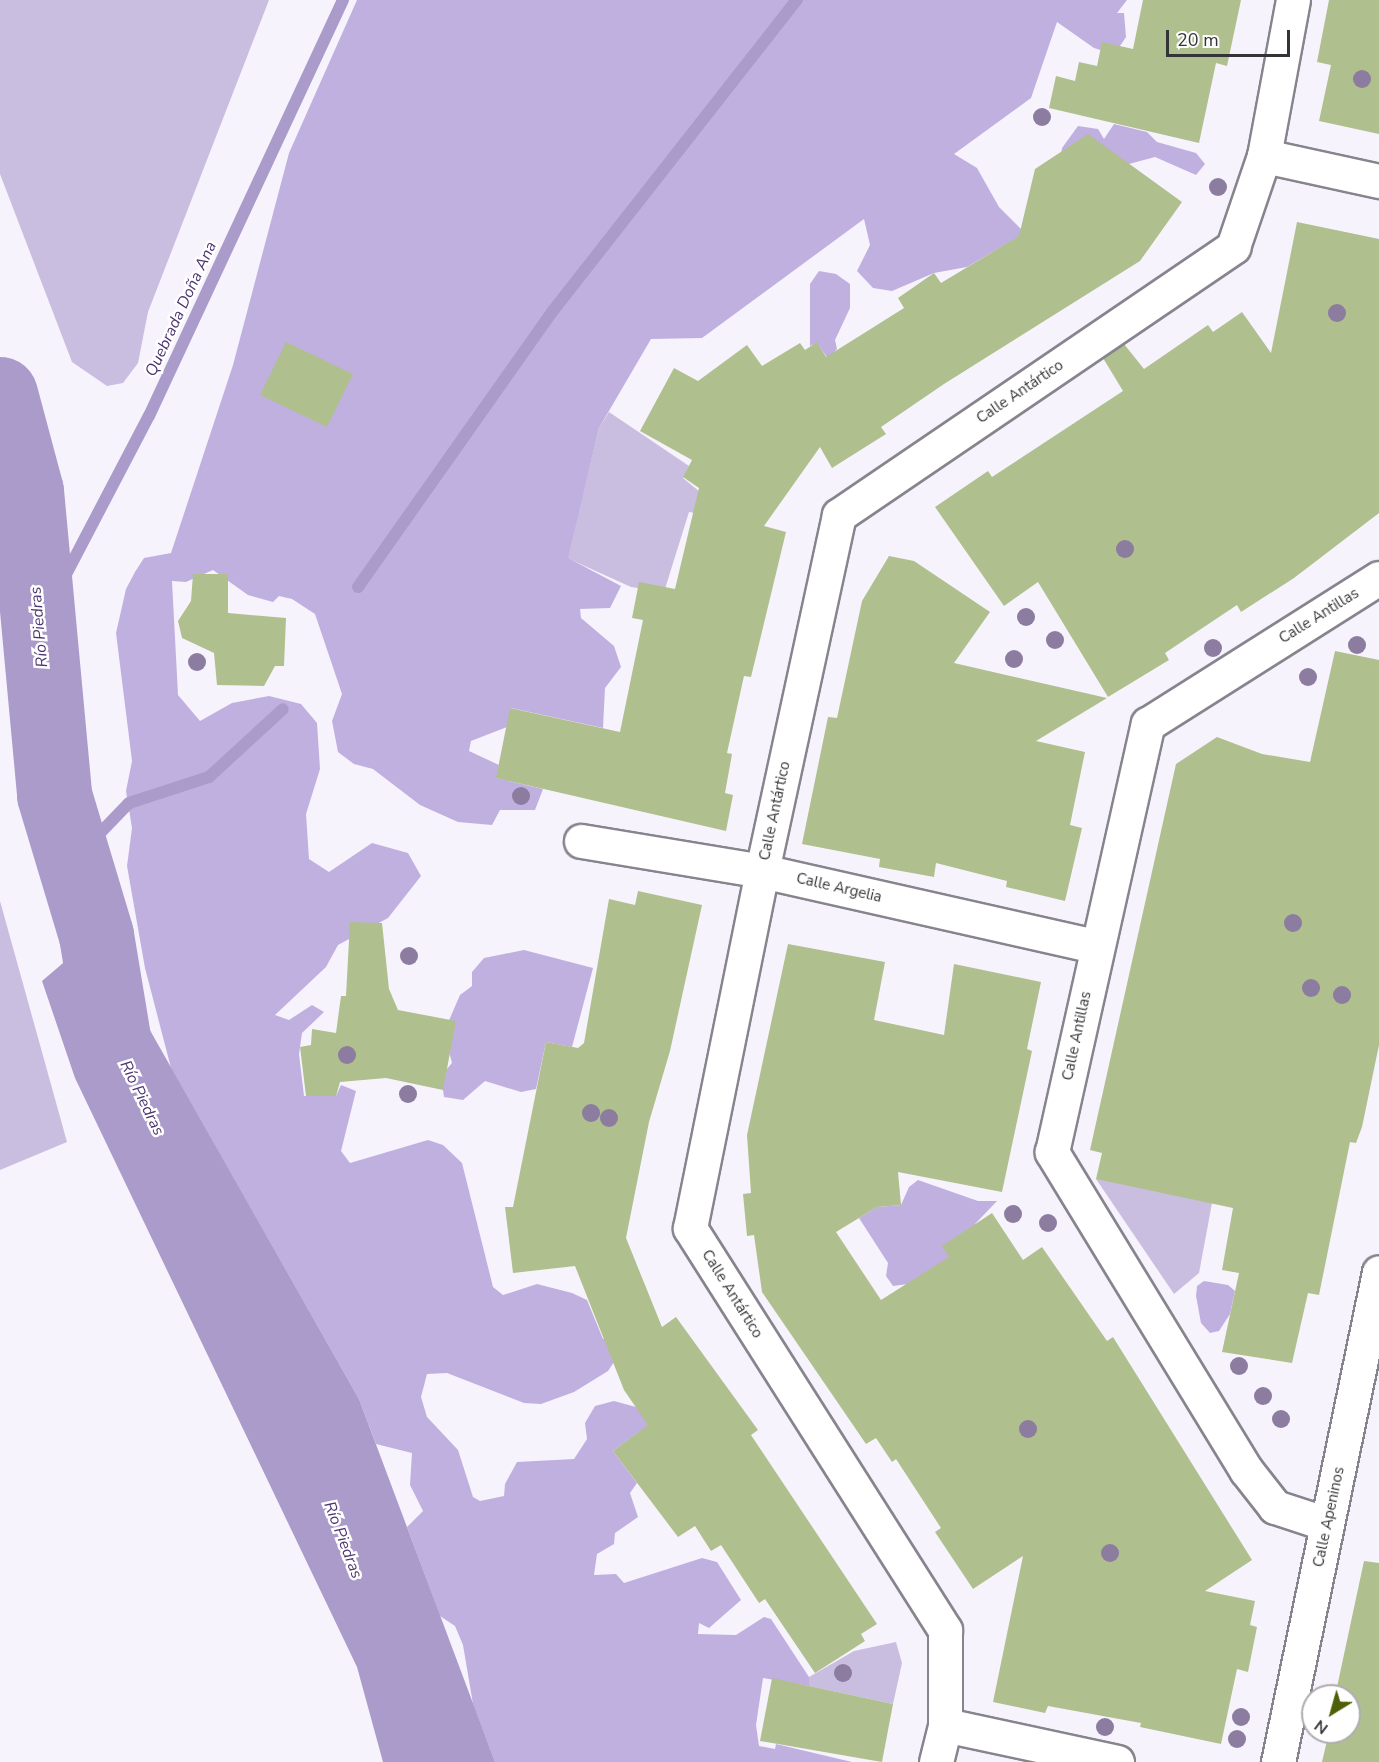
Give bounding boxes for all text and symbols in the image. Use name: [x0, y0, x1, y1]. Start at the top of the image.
scale bar: [1169, 18, 1294, 56]
text: 20 m: [1177, 28, 1219, 52]
water label: Quebrada Doña Ana: [141, 238, 221, 380]
street label: Calle Antártico: [973, 356, 1067, 428]
street label: Calle Antillas: [1276, 584, 1362, 648]
water label: Río Piedras: [26, 586, 52, 668]
street label: Calle Antártico: [756, 760, 794, 862]
street label: Calle Argelia: [794, 869, 884, 907]
street label: Calle Antillas: [1059, 990, 1095, 1082]
water label: Río Piedras: [116, 1057, 168, 1139]
street label: Calle Antártico: [698, 1247, 766, 1341]
street label: Calle Apeninos: [1310, 1465, 1348, 1569]
water label: Río Piedras: [320, 1499, 366, 1581]
north arrow: [1301, 1684, 1361, 1744]
text: N: [1310, 1714, 1333, 1739]

